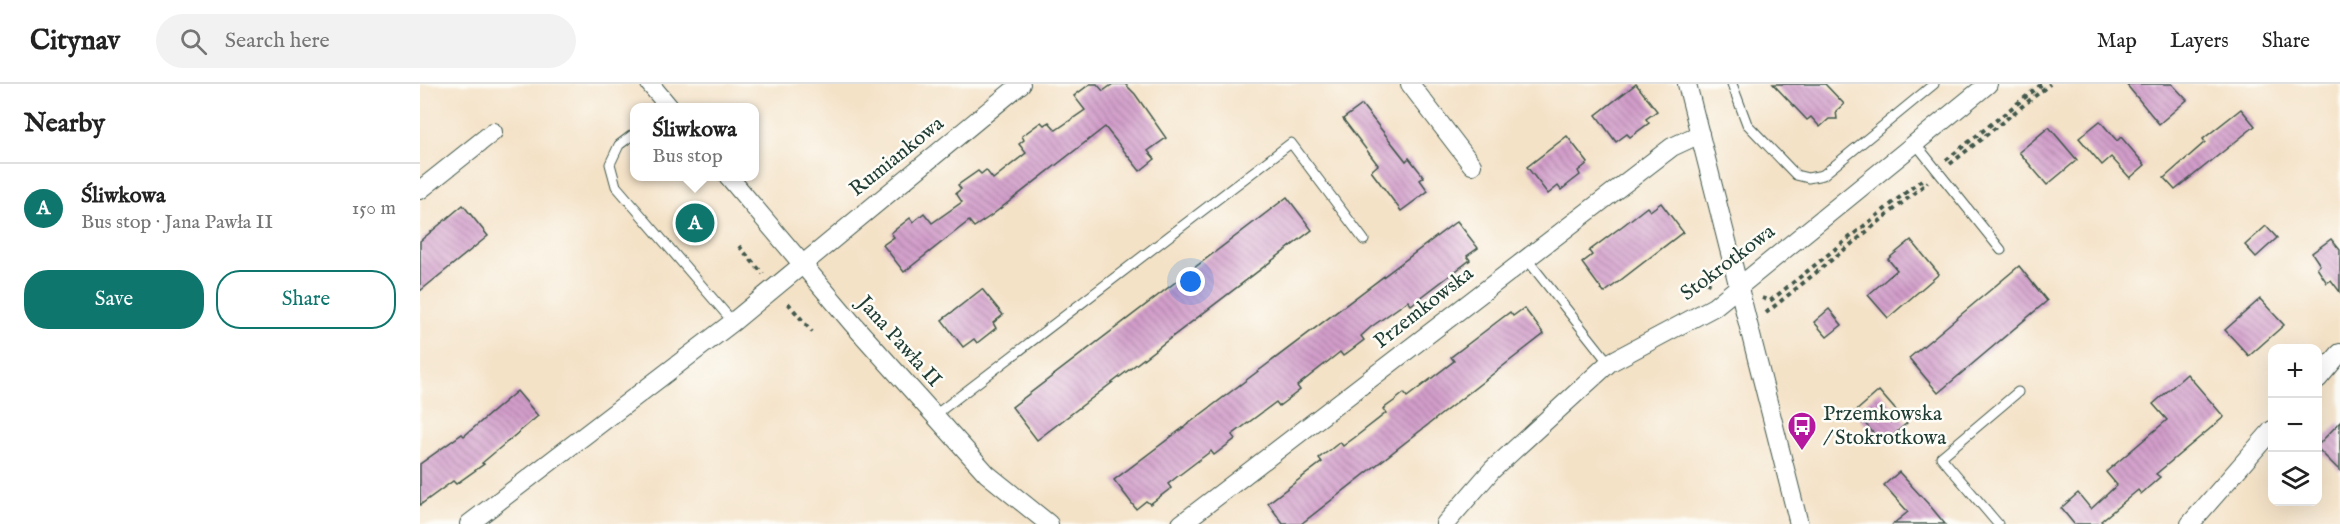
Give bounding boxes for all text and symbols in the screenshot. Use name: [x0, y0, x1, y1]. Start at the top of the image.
search box: [156, 14, 576, 68]
text: Citynav: [30, 24, 120, 59]
icon: search: [177, 25, 210, 58]
text: Search here: [225, 27, 330, 55]
text: Map: [2097, 28, 2137, 55]
text: Layers: [2170, 28, 2229, 55]
text: Share: [2262, 28, 2310, 55]
popup: [630, 103, 759, 181]
text: Nearby: [24, 107, 105, 140]
street label: Rumiankowa: [844, 110, 950, 203]
text: Śliwkowa: [652, 116, 737, 144]
text: Bus stop: [652, 144, 723, 169]
text: Śliwkowa: [81, 182, 165, 210]
text: A: [37, 196, 50, 221]
text: 150 m: [352, 196, 396, 221]
pin: A: [676, 200, 714, 246]
text: Bus stop · Jana Pawła II: [81, 210, 273, 235]
street label: Stokrotkowa: [1675, 218, 1781, 307]
street label: Przemkowska: [1369, 260, 1480, 355]
your location: [1176, 267, 1205, 296]
button: Save: [24, 270, 204, 329]
button: Share: [216, 270, 396, 329]
street label: Jana Pawła II: [850, 289, 947, 393]
map controls: [2268, 344, 2322, 506]
button: +: [2268, 344, 2322, 398]
button: −: [2268, 398, 2322, 452]
place label: Przemkowska / Stokrotkowa: [1823, 401, 1947, 452]
bus stop icon: Przemkowska / Stokrotkowa: [1786, 410, 1818, 452]
button: layers: [2268, 452, 2322, 506]

